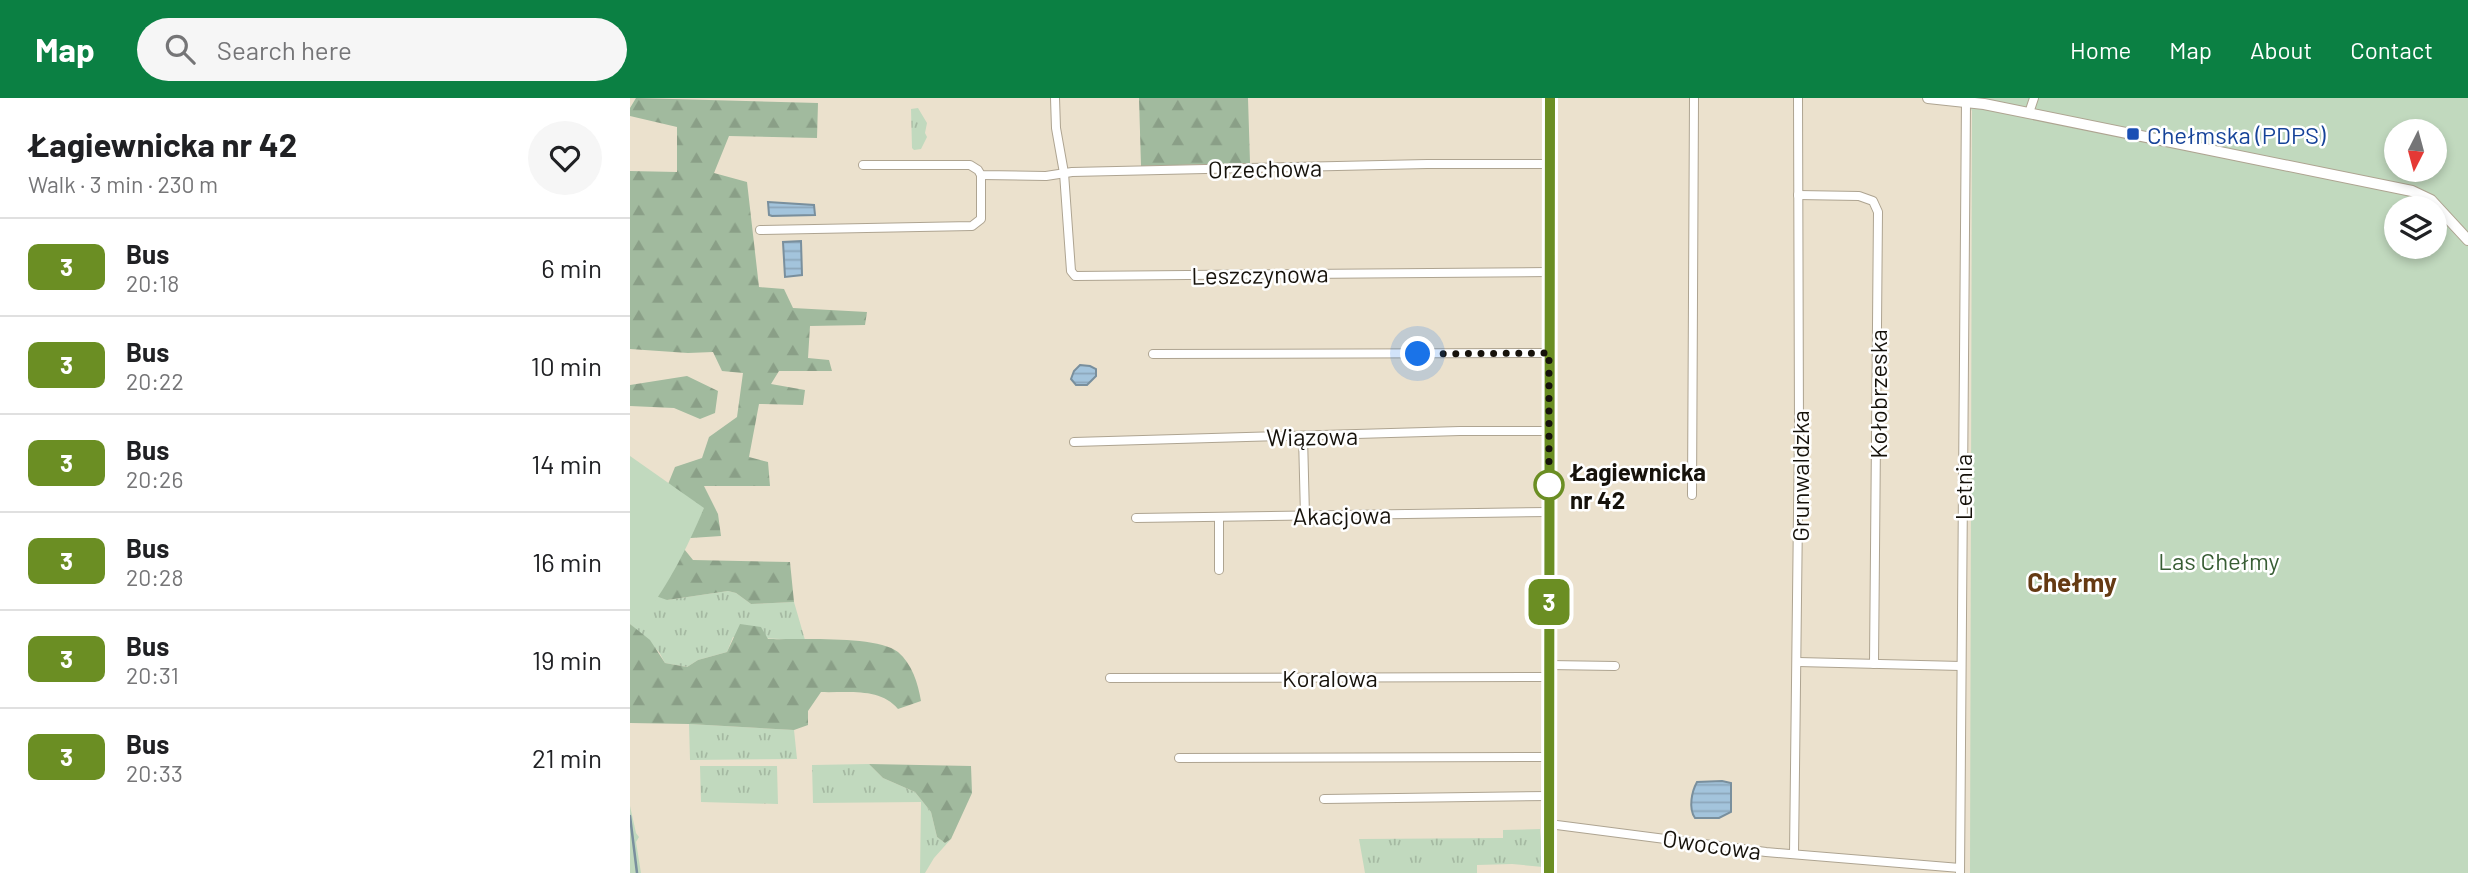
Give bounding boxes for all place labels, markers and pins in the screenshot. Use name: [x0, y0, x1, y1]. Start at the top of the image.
place label: Chełmska (PDPS): [2147, 120, 2326, 149]
marker: Chełmska (PDPS): [2125, 126, 2141, 142]
place label: Łagiewnicka nr 42: [1569, 457, 1706, 514]
marker: Łagiewnicka nr 42: [1534, 470, 1564, 500]

